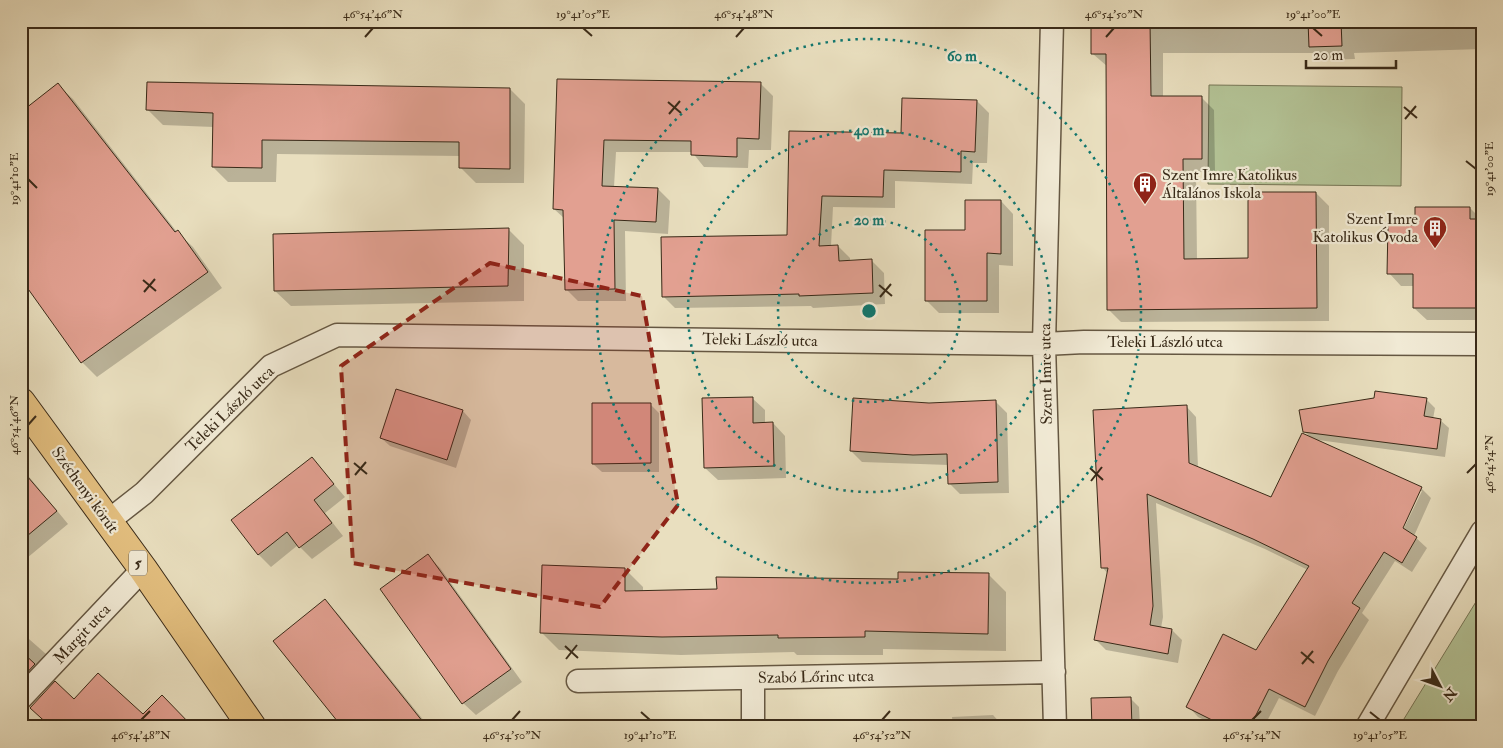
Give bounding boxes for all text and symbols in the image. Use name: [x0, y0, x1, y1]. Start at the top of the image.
text: 46°54'46"N: [343, 7, 403, 22]
text: 19°41'05"E: [556, 7, 610, 22]
text: 46°54'48"N: [714, 7, 774, 22]
text: 46°54'50"N: [1085, 7, 1144, 22]
text: 19°41'00"E: [1286, 7, 1341, 22]
scale bar: [1306, 38, 1396, 70]
text: 20 m: [1313, 46, 1343, 65]
text: 60 m: [947, 47, 977, 66]
text: 40 m: [853, 121, 885, 140]
text: 19°41'00"E: [1482, 141, 1497, 196]
text: 19°41'10"E: [7, 152, 22, 205]
place label: Szent Imre Katolikus Általános Iskola: [1161, 165, 1297, 203]
building icon: Szent Imre Katolikus Általános Iskola: [1132, 171, 1158, 205]
place label: Szent Imre Katolikus Óvoda: [1313, 209, 1418, 247]
text: 20 m: [854, 211, 884, 230]
building icon: Szent Imre Katolikus Óvoda: [1422, 215, 1448, 249]
centre of rings: [860, 302, 878, 320]
street label: Szent Imre utca: [1035, 323, 1057, 425]
street label: Teleki László utca: [702, 329, 818, 351]
street label: Teleki László utca: [1107, 332, 1223, 352]
street label: Teleki László utca: [182, 361, 279, 456]
text: 46°54'46"N: [7, 395, 22, 455]
text: 46°54'54"N: [1482, 434, 1497, 493]
street label: Széchenyi körút: [47, 443, 123, 537]
road number: 5: [129, 550, 147, 576]
street label: Margit utca: [49, 600, 115, 668]
north arrow: [1416, 660, 1466, 710]
street label: Szabó Lőrinc utca: [758, 666, 875, 688]
text: N: [1439, 683, 1461, 705]
text: 46°54'48"N: [111, 728, 171, 743]
text: 46°54'50"N: [483, 728, 542, 743]
text: 19°41'10"E: [624, 728, 677, 743]
text: 46°54'52"N: [853, 728, 912, 743]
text: 46°54'54"N: [1223, 728, 1282, 743]
text: 19°41'05"E: [1353, 728, 1407, 743]

